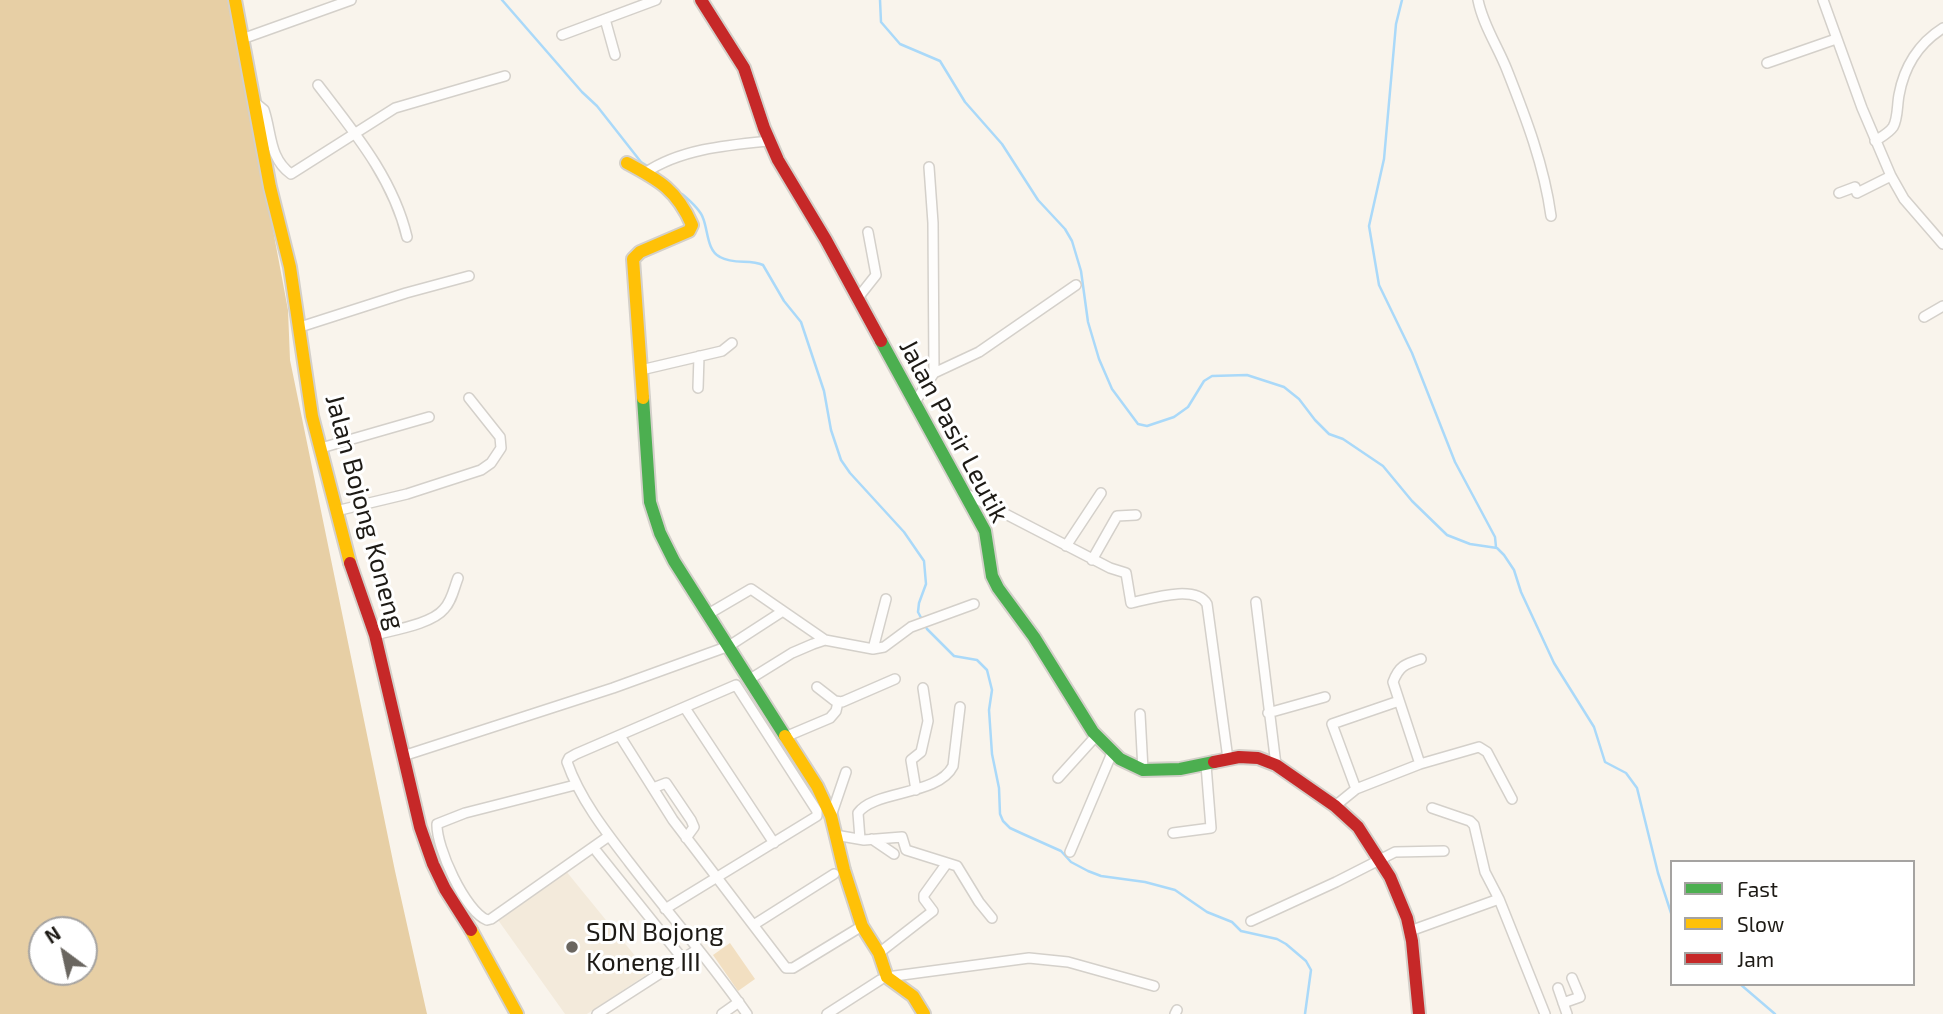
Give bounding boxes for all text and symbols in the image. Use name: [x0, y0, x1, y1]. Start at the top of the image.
street label: Jalan Pasir Leutik: [893, 334, 1015, 528]
street label: Jalan Bojong Koneng: [319, 391, 411, 633]
legend: [1670, 860, 1915, 986]
text: Fast: [1737, 876, 1778, 901]
text: Slow: [1737, 911, 1784, 936]
north arrow: [28, 916, 98, 986]
place label: SDN Bojong Koneng III: [586, 916, 724, 978]
text: N: [40, 921, 64, 948]
marker: SDN Bojong Koneng III: [564, 939, 580, 955]
text: Jam: [1737, 946, 1774, 971]

